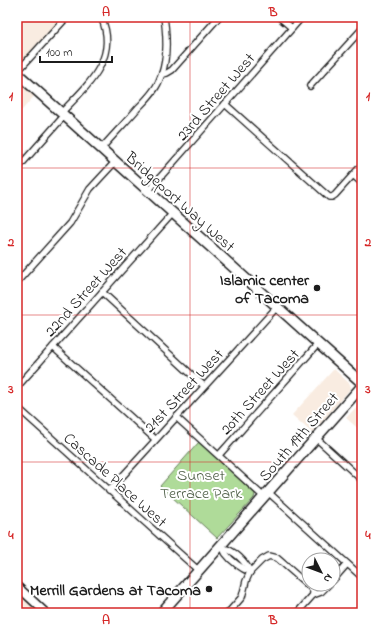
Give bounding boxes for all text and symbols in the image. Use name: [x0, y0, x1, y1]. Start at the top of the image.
text: A: [102, 3, 110, 22]
text: B: [268, 3, 278, 22]
scale bar: [40, 38, 112, 64]
text: 100 m: [46, 44, 73, 62]
street label: 23rd Street West: [171, 47, 262, 147]
text: 1: [9, 87, 14, 106]
text: 1: [366, 87, 371, 106]
street label: Bridgeport Way West: [119, 146, 240, 259]
text: 2: [7, 233, 15, 252]
text: 2: [364, 233, 372, 252]
street label: 22nd Street West: [39, 241, 134, 343]
place label: Islamic center of Tacoma: [220, 269, 310, 311]
marker: Islamic center of Tacoma: [312, 283, 322, 293]
street label: 21st Street West: [139, 343, 230, 439]
street label: 20th Street West: [215, 343, 306, 441]
text: 3: [7, 380, 14, 399]
text: 3: [364, 380, 371, 399]
street label: South 19th Street: [254, 387, 346, 487]
street label: Cascade Place West: [57, 427, 172, 534]
park label: Sunset Terrace Park: [160, 464, 243, 506]
text: 4: [7, 526, 14, 545]
text: 4: [364, 526, 371, 545]
north arrow: [301, 552, 341, 592]
text: N: [319, 570, 336, 586]
place label: Merrill Gardens at Tacoma: [30, 579, 201, 603]
marker: Merrill Gardens at Tacoma: [204, 584, 214, 594]
text: A: [102, 611, 110, 630]
text: B: [268, 611, 278, 630]

